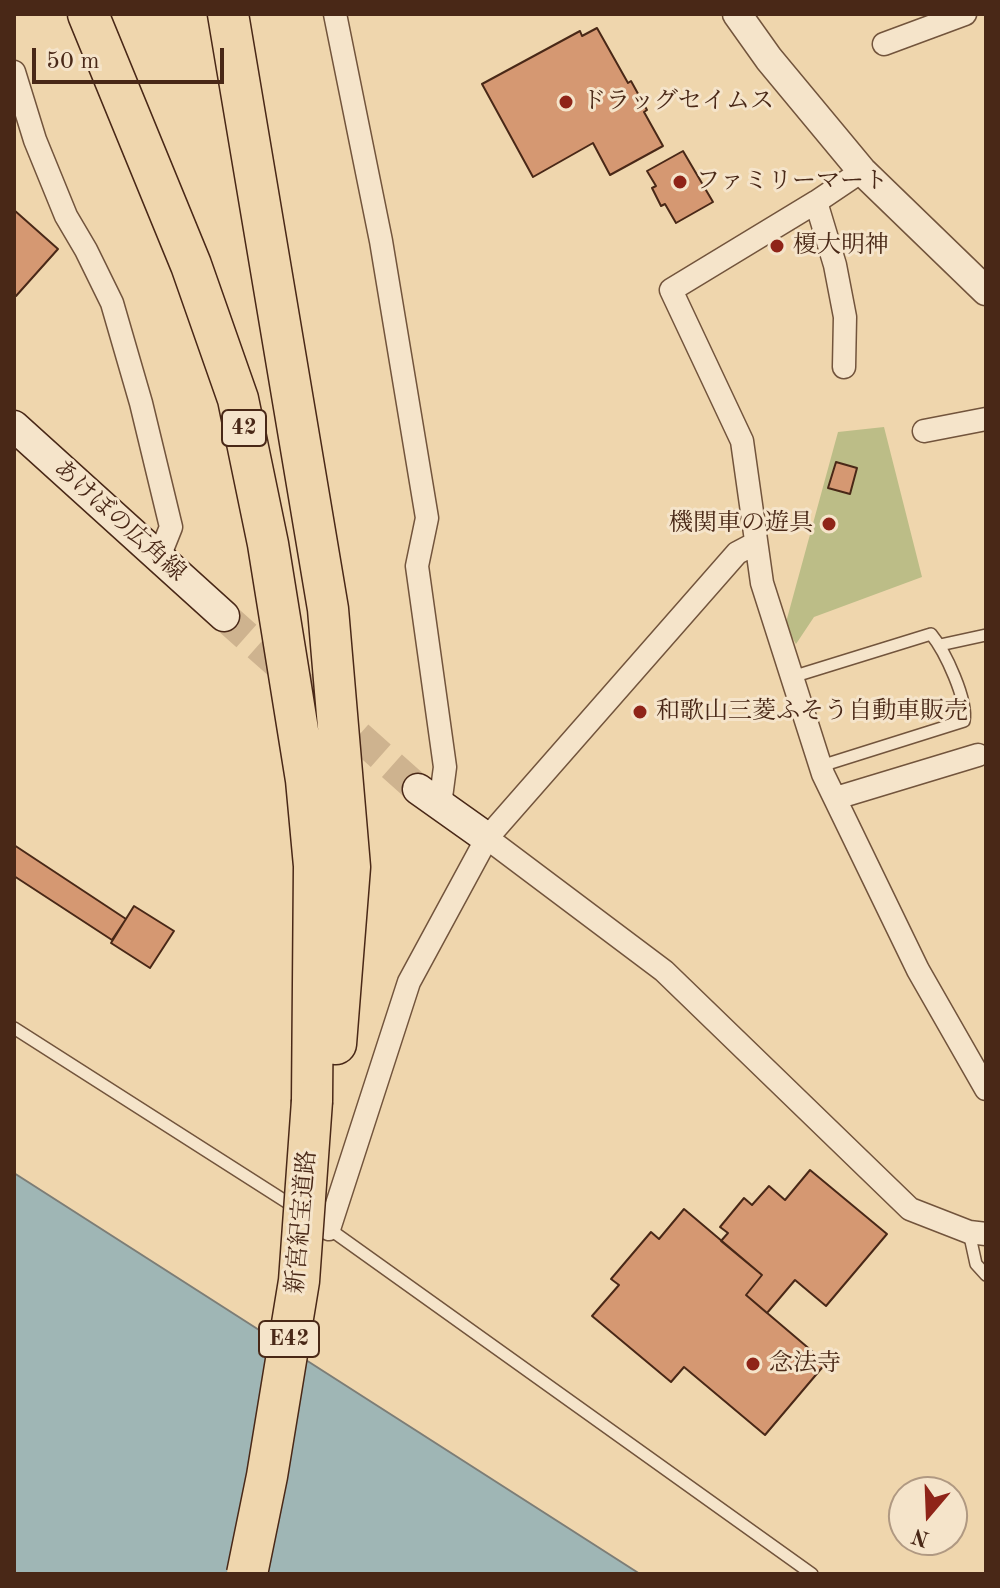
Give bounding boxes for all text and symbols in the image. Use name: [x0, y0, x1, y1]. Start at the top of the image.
scale bar: [36, 32, 228, 82]
text: 50 m: [46, 50, 100, 74]
place label: ドラッグセイムス: [582, 88, 774, 116]
marker: ドラッグセイムス: [557, 93, 575, 111]
place label: ファミリーマート: [696, 168, 888, 196]
marker: ファミリーマート: [671, 173, 689, 191]
place label: 榎大明神: [793, 232, 889, 260]
marker: 榎大明神: [768, 237, 786, 255]
road number: 42: [222, 410, 266, 446]
street label: あけぼの広角線: [47, 454, 191, 588]
place label: 機関車の遊具: [669, 510, 813, 538]
marker: 機関車の遊具: [820, 515, 838, 533]
place label: 和歌山三菱ふそう自動車販売: [656, 698, 968, 726]
marker: 和歌山三菱ふそう自動車販売: [631, 703, 649, 721]
street label: 新宮紀宝道路: [281, 1149, 323, 1295]
road number: E42: [259, 1321, 319, 1357]
place label: 念法寺: [769, 1350, 841, 1378]
marker: 念法寺: [744, 1355, 762, 1373]
north arrow: [888, 1476, 968, 1556]
text: N: [909, 1524, 932, 1550]

